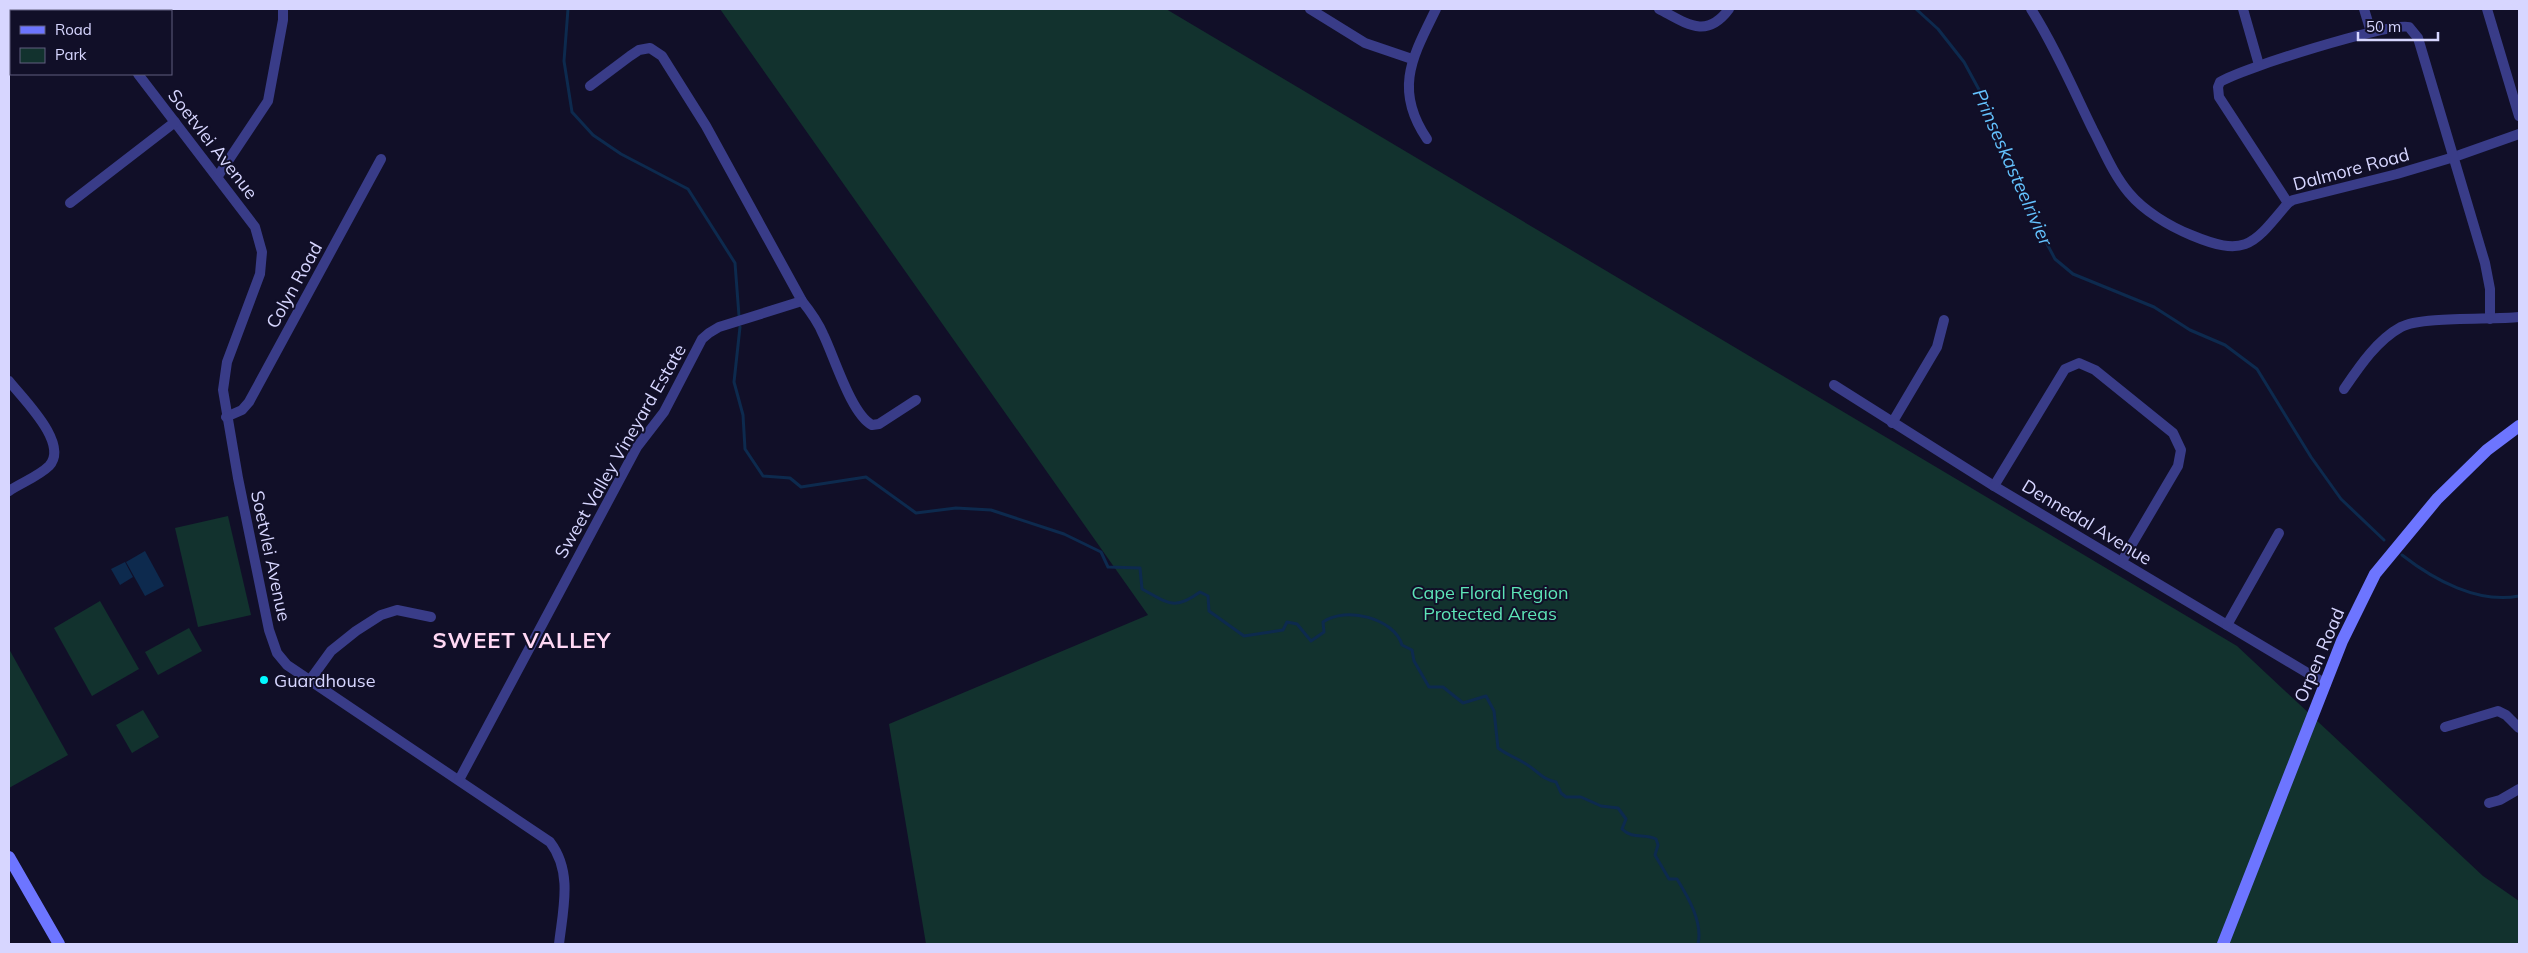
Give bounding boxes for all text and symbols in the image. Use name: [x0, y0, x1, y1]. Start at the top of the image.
legend: [10, 10, 172, 75]
scale bar: [2358, 10, 2438, 42]
text: 50 m: [2366, 17, 2401, 36]
text: Road: [55, 20, 92, 39]
text: Park: [55, 45, 87, 64]
street label: Soetvlei Avenue: [163, 85, 263, 203]
water label: Prinseskasteelrivier: [1968, 85, 2059, 250]
street label: Dalmore Road: [2290, 142, 2412, 196]
street label: Colyn Road: [261, 238, 327, 332]
street label: Sweet Valley Vineyard Estate: [549, 340, 691, 562]
street label: Dennedal Avenue: [2018, 474, 2156, 570]
street label: Soetvlei Avenue: [246, 489, 296, 623]
park label: Cape Floral Region Protected Areas: [1411, 581, 1569, 625]
street label: Orpen Road: [2289, 604, 2349, 706]
district label: SWEET VALLEY: [433, 626, 612, 654]
place label: Guardhouse: [274, 669, 376, 692]
marker: Guardhouse: [258, 674, 270, 686]

